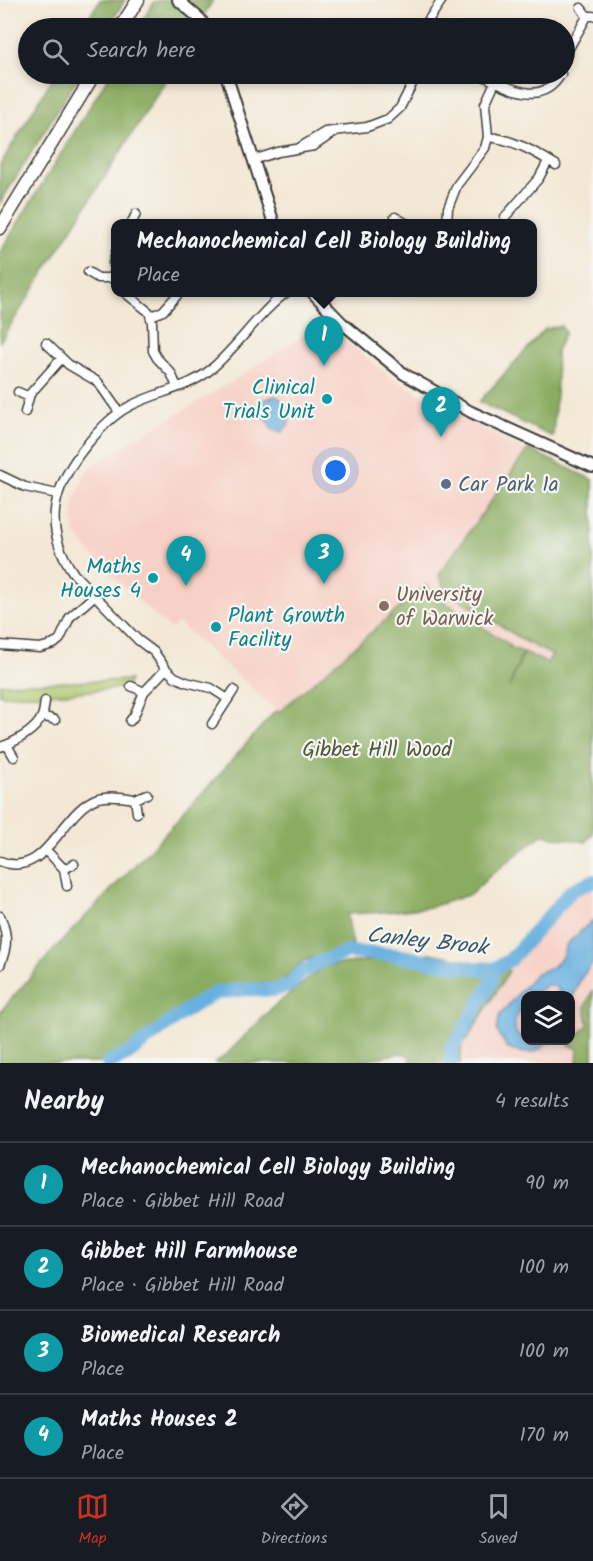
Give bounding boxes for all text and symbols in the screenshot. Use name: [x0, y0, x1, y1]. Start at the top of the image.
search box: [18, 18, 575, 84]
text: Search here: [87, 34, 195, 69]
icon: search: [39, 35, 72, 68]
popup: [111, 219, 537, 297]
text: Mechanochemical Cell Biology Building: [137, 225, 511, 260]
text: Place: [137, 260, 180, 292]
pin: 1: [304, 316, 344, 366]
place label: Clinical Trials Unit: [223, 372, 316, 429]
pin: 2: [422, 388, 460, 437]
marker: Clinical Trials Unit: [320, 392, 334, 406]
your location: [321, 456, 350, 485]
place label: Car Park 1a: [458, 469, 559, 502]
marker: Car Park 1a: [439, 477, 453, 491]
pin: 3: [304, 534, 344, 584]
pin: 4: [166, 536, 206, 586]
place label: Maths Houses 4: [60, 551, 141, 608]
marker: Maths Houses 4: [146, 571, 160, 585]
place label: University of Warwick: [396, 579, 494, 636]
marker: University of Warwick: [377, 599, 391, 613]
place label: Plant Growth Facility: [228, 600, 345, 657]
marker: Plant Growth Facility: [209, 620, 223, 634]
park label: Gibbet Hill Wood: [302, 734, 452, 767]
water label: Canley Brook: [365, 919, 492, 967]
map controls: [521, 991, 575, 1045]
button: layers: [521, 991, 575, 1045]
text: Nearby: [24, 1081, 104, 1123]
text: 4 results: [495, 1086, 569, 1118]
text: Mechanochemical Cell Biology Building: [81, 1151, 456, 1186]
text: 1: [40, 1168, 47, 1200]
text: 90 m: [525, 1168, 569, 1200]
text: Place · Gibbet Hill Road: [81, 1186, 284, 1218]
text: Gibbet Hill Farmhouse: [81, 1235, 297, 1270]
text: 2: [38, 1252, 49, 1284]
text: 100 m: [519, 1252, 569, 1284]
text: Place · Gibbet Hill Road: [81, 1270, 284, 1302]
text: Biomedical Research: [81, 1319, 280, 1354]
text: 3: [38, 1336, 49, 1368]
text: 100 m: [519, 1336, 569, 1368]
text: Place: [81, 1354, 124, 1386]
text: Maths Houses 2: [81, 1403, 238, 1438]
text: 4: [38, 1420, 49, 1452]
text: 170 m: [520, 1420, 569, 1452]
text: Place: [81, 1438, 124, 1470]
tab: Map: [76, 1490, 109, 1551]
tab: Directions: [261, 1490, 327, 1551]
tab: Saved: [479, 1490, 517, 1551]

